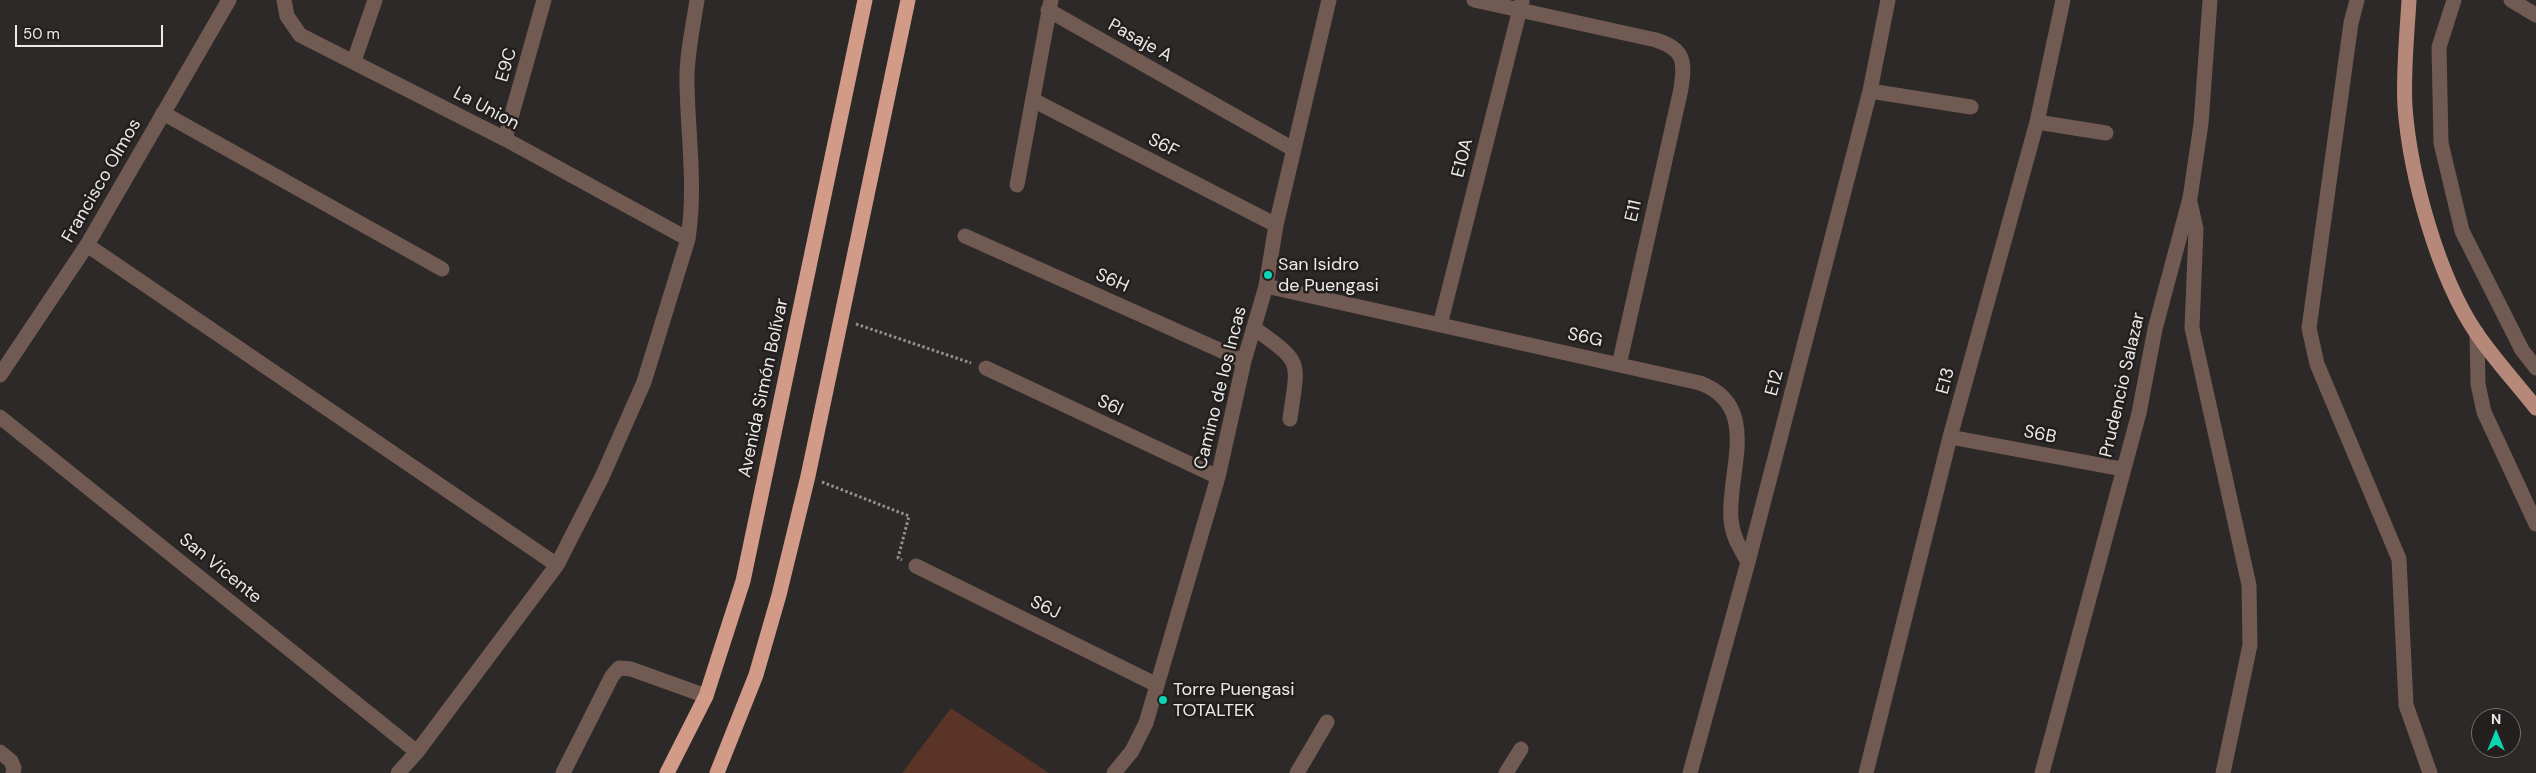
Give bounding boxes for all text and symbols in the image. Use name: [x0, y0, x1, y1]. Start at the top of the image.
scale bar: [18, 15, 165, 47]
street label: Pasaje A: [1104, 15, 1176, 67]
text: 50 m: [23, 24, 60, 44]
street label: E9C: [492, 45, 522, 85]
street label: La Union: [449, 83, 523, 135]
street label: Francisco Olmos: [58, 115, 146, 247]
street label: S6F: [1144, 129, 1182, 163]
street label: E10A: [1448, 136, 1478, 180]
street label: E11: [1621, 198, 1647, 224]
place label: San Isidro de Puengasi: [1278, 254, 1379, 296]
street label: S6H: [1092, 264, 1132, 298]
marker: San Isidro de Puengasi: [1262, 269, 1274, 281]
street label: Avenida Simón Bolívar: [734, 297, 794, 479]
street label: Camino de los Incas: [1190, 304, 1252, 472]
street label: Prudencio Salazar: [2096, 310, 2150, 460]
street label: S6G: [1565, 324, 1605, 352]
street label: E13: [1932, 365, 1960, 397]
street label: E12: [1761, 368, 1789, 398]
street label: S6I: [1094, 391, 1126, 421]
street label: S6B: [2022, 421, 2058, 449]
street label: San Vicente: [175, 529, 265, 609]
street label: S6J: [1026, 592, 1064, 624]
place label: Torre Puengasi TOTALTEK: [1173, 679, 1295, 722]
marker: Torre Puengasi TOTALTEK: [1157, 694, 1169, 706]
north arrow: [2471, 708, 2521, 758]
text: N: [2491, 710, 2501, 728]

